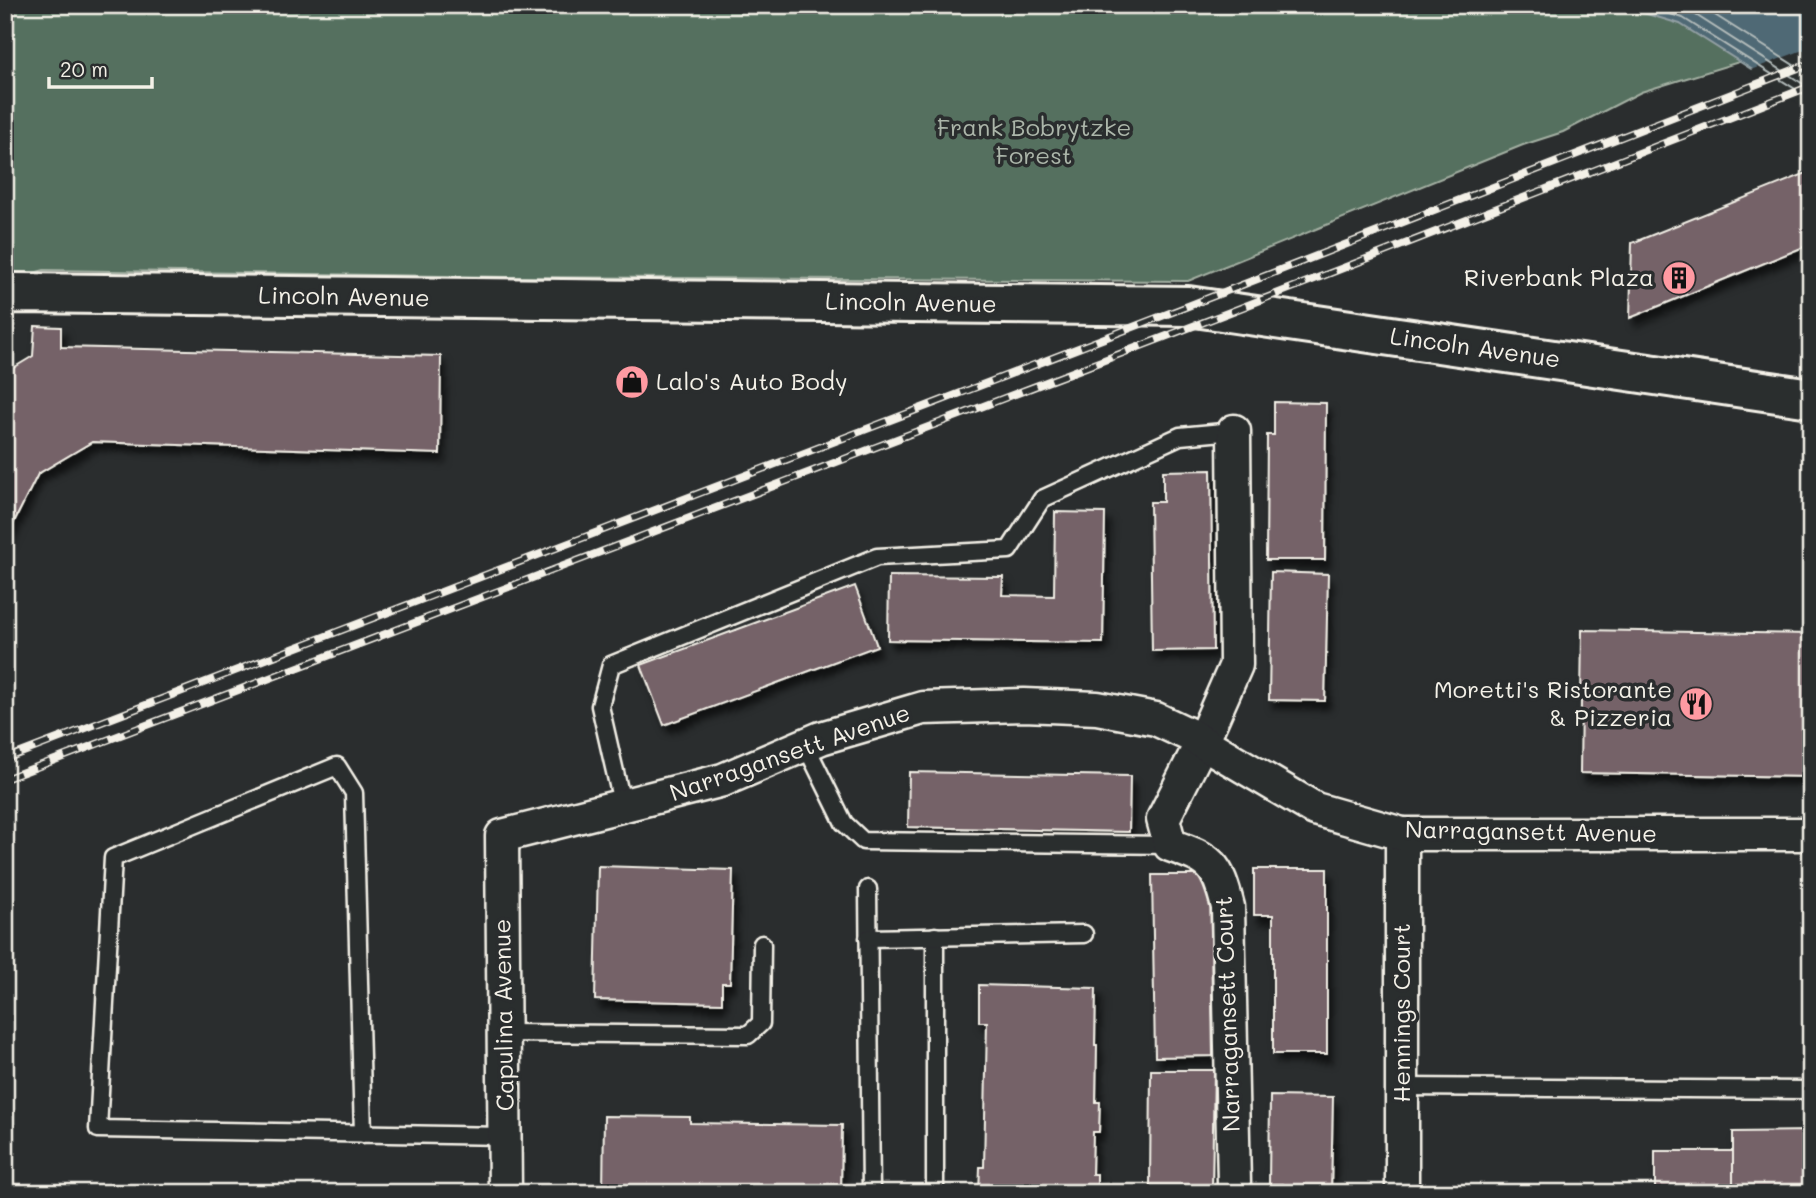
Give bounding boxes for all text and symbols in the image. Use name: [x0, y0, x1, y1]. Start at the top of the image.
scale bar: [49, 46, 152, 90]
text: 20 m: [60, 55, 108, 82]
park label: Frank Bobrytzke Forest: [937, 111, 1131, 170]
building icon: Riverbank Plaza: [1660, 259, 1698, 297]
place label: Riverbank Plaza: [1464, 261, 1654, 292]
street label: Lincoln Avenue: [258, 279, 430, 312]
street label: Lincoln Avenue: [825, 285, 997, 318]
street label: Lincoln Avenue: [1388, 319, 1562, 374]
shop icon: Lalo's Auto Body: [613, 363, 651, 401]
place label: Lalo's Auto Body: [656, 365, 848, 396]
place label: Moretti's Ristorante & Pizzeria: [1434, 673, 1672, 732]
restaurant icon: Moretti's Ristorante & Pizzeria: [1677, 685, 1715, 723]
street label: Narragansett Avenue: [665, 696, 914, 807]
street label: Narragansett Avenue: [1405, 813, 1657, 848]
street label: Narragansett Court: [1207, 895, 1246, 1133]
street label: Capulina Avenue: [485, 919, 520, 1111]
street label: Hennings Court: [1385, 923, 1416, 1103]

